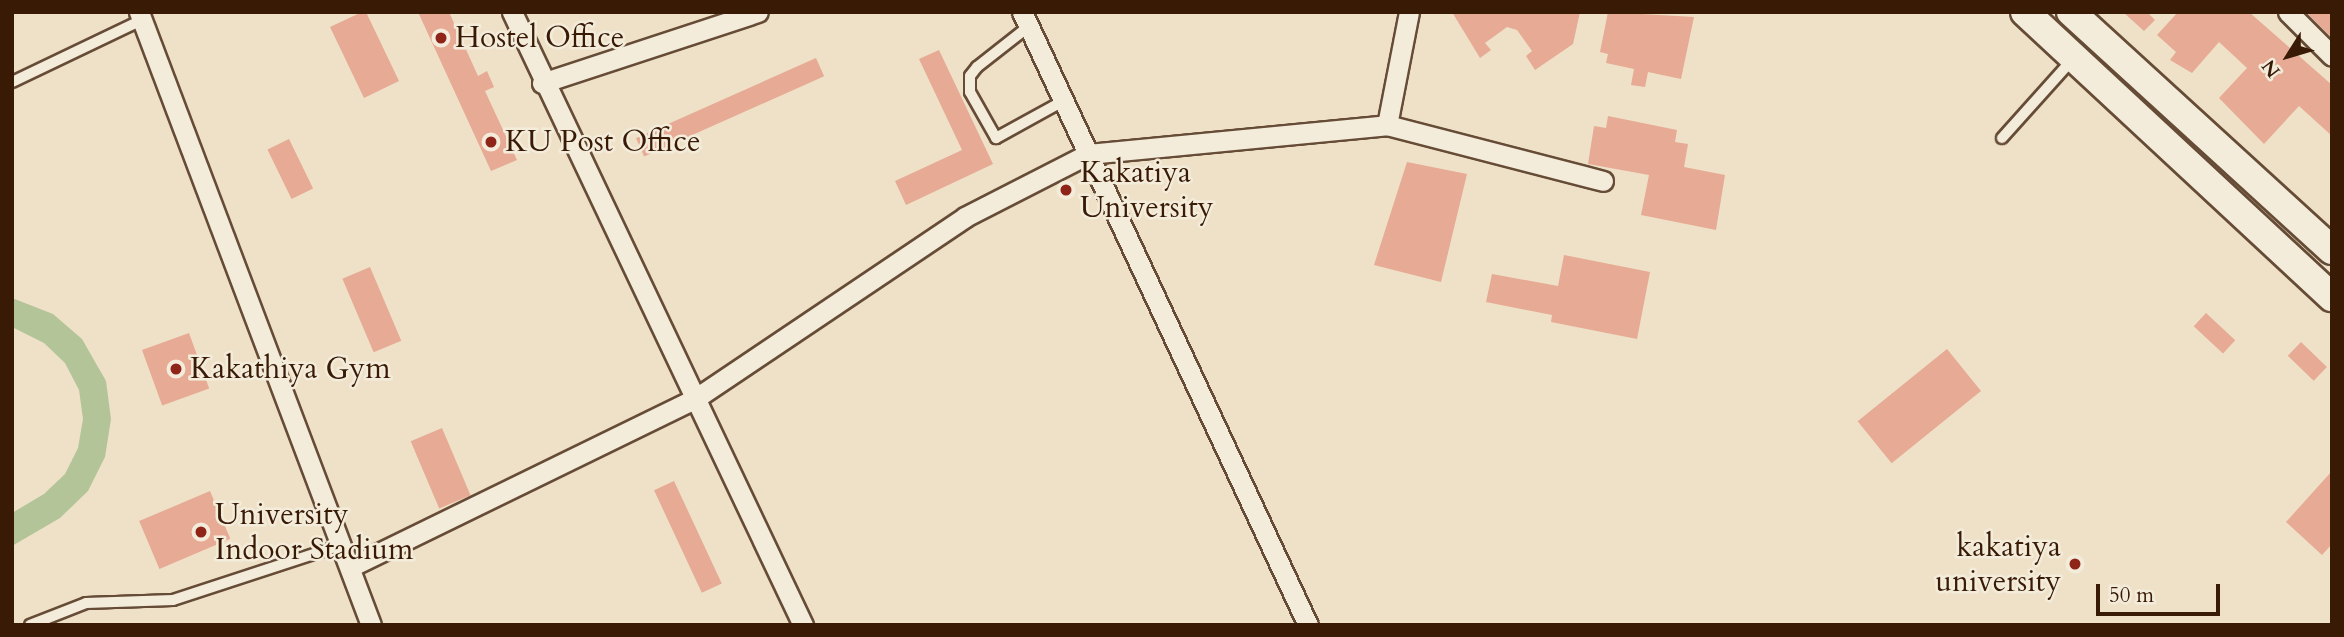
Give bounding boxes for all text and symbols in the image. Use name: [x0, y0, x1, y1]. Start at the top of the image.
place label: Hostel Office: [455, 20, 624, 56]
north arrow: [2253, 21, 2323, 91]
marker: Hostel Office: [433, 30, 449, 46]
text: N: [2256, 54, 2287, 83]
place label: KU Post Office: [505, 124, 701, 160]
marker: KU Post Office: [483, 134, 499, 150]
place label: Kakatiya University: [1080, 155, 1214, 226]
marker: Kakatiya University: [1058, 182, 1074, 198]
place label: Kakathiya Gym: [190, 351, 391, 387]
marker: Kakathiya Gym: [168, 361, 184, 377]
place label: University Indoor Stadium: [215, 497, 413, 568]
marker: University Indoor Stadium: [193, 524, 209, 540]
place label: kakatiya university: [1936, 529, 2061, 600]
marker: kakatiya university: [2067, 556, 2083, 572]
scale bar: [2099, 570, 2223, 614]
text: 50 m: [2109, 581, 2154, 610]

